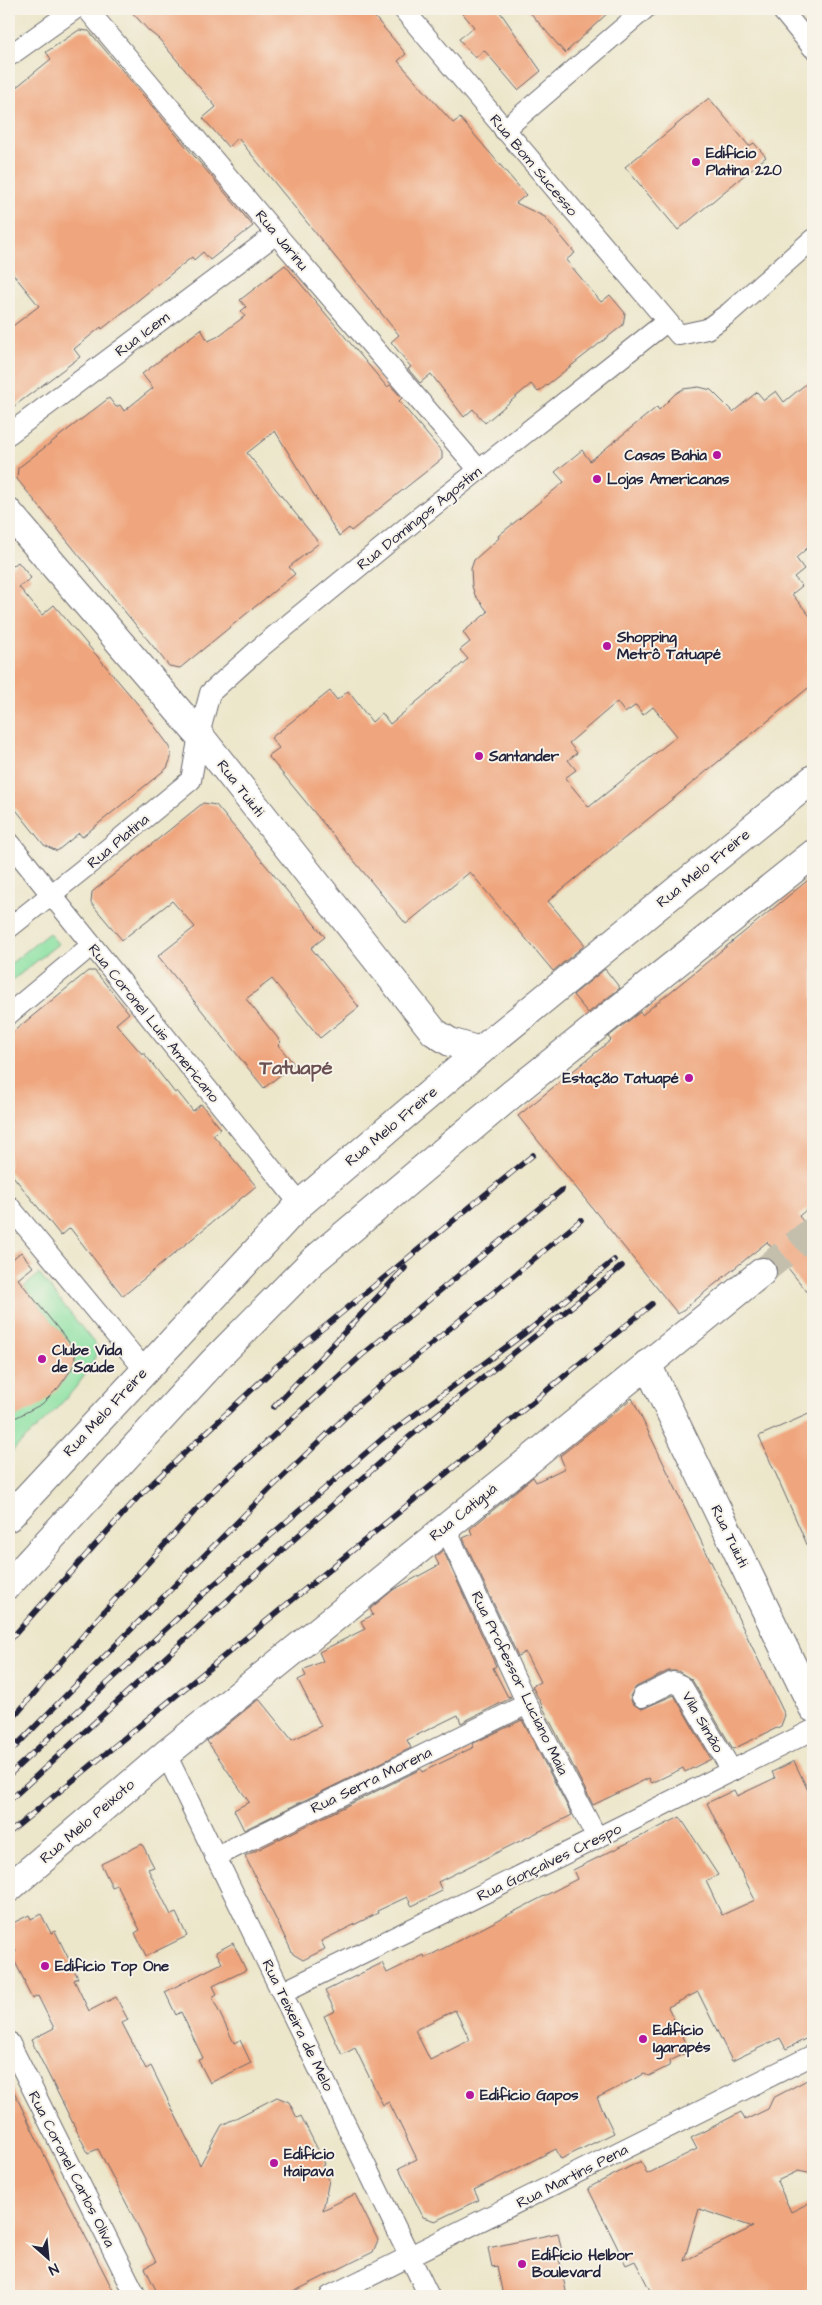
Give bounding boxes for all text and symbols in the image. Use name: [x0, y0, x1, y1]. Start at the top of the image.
street label: Rua Bom Sucesso: [485, 110, 583, 221]
place label: Edifício Platina 220: [706, 143, 782, 181]
marker: Edifício Platina 220: [690, 156, 702, 168]
street label: Rua Jarinu: [250, 206, 313, 275]
street label: Rua Icem: [111, 307, 174, 362]
place label: Casas Bahia: [624, 445, 707, 466]
marker: Casas Bahia: [711, 449, 723, 461]
street label: Rua Domingos Agostim: [353, 461, 487, 576]
place label: Lojas Americanas: [607, 469, 730, 490]
marker: Lojas Americanas: [591, 473, 603, 485]
place label: Shopping Metrô Tatuapé: [616, 627, 721, 665]
marker: Shopping Metrô Tatuapé: [601, 640, 613, 652]
place label: Santander: [488, 746, 560, 767]
marker: Santander: [473, 750, 485, 762]
street label: Rua Tuiuti: [212, 755, 270, 822]
street label: Rua Platina: [83, 809, 154, 874]
street label: Rua Melo Freire: [652, 824, 754, 913]
street label: Rua Coronel Luis Americano: [83, 940, 225, 1107]
district label: Tatuapé: [258, 1054, 333, 1082]
place label: Estação Tatuapé: [563, 1068, 679, 1089]
marker: Estação Tatuapé: [683, 1072, 695, 1084]
street label: Rua Melo Freire: [341, 1081, 442, 1171]
place label: Clube Vida de Saúde: [51, 1340, 123, 1378]
marker: Clube Vida de Saúde: [36, 1353, 48, 1365]
street label: Rua Melo Freire: [59, 1363, 152, 1461]
street label: Rua Catiguá: [425, 1478, 503, 1547]
street label: Rua Tuiuti: [705, 1501, 754, 1572]
street label: Rua Professor Luciano Maia: [466, 1588, 573, 1779]
street label: Vila Simão: [677, 1688, 729, 1757]
street label: Rua Serra Morena: [307, 1742, 436, 1819]
street label: Rua Melo Peixoto: [35, 1774, 140, 1868]
street label: Rua Gonçalves Crespo: [473, 1818, 626, 1907]
place label: Edifício Top One: [55, 1956, 169, 1977]
street label: Rua Teixeira de Melo: [257, 1956, 339, 2095]
marker: Edifício Top One: [39, 1960, 51, 1972]
place label: Edifício Igarapés: [653, 2020, 711, 2060]
marker: Edifício Igarapés: [637, 2033, 649, 2045]
place label: Edifício Gapos: [480, 2085, 579, 2106]
street label: Rua Coronel Carlos Oliva: [23, 2088, 120, 2251]
marker: Edifício Gapos: [464, 2089, 476, 2101]
street label: Rua Martins Pena: [513, 2139, 632, 2214]
place label: Edifício Itaipava: [284, 2144, 335, 2182]
marker: Edifício Itaipava: [268, 2157, 280, 2169]
north arrow: [22, 2232, 72, 2282]
place label: Edifício Helbor Boulevard: [532, 2245, 634, 2283]
text: N: [45, 2258, 62, 2280]
marker: Edifício Helbor Boulevard: [516, 2258, 528, 2270]

